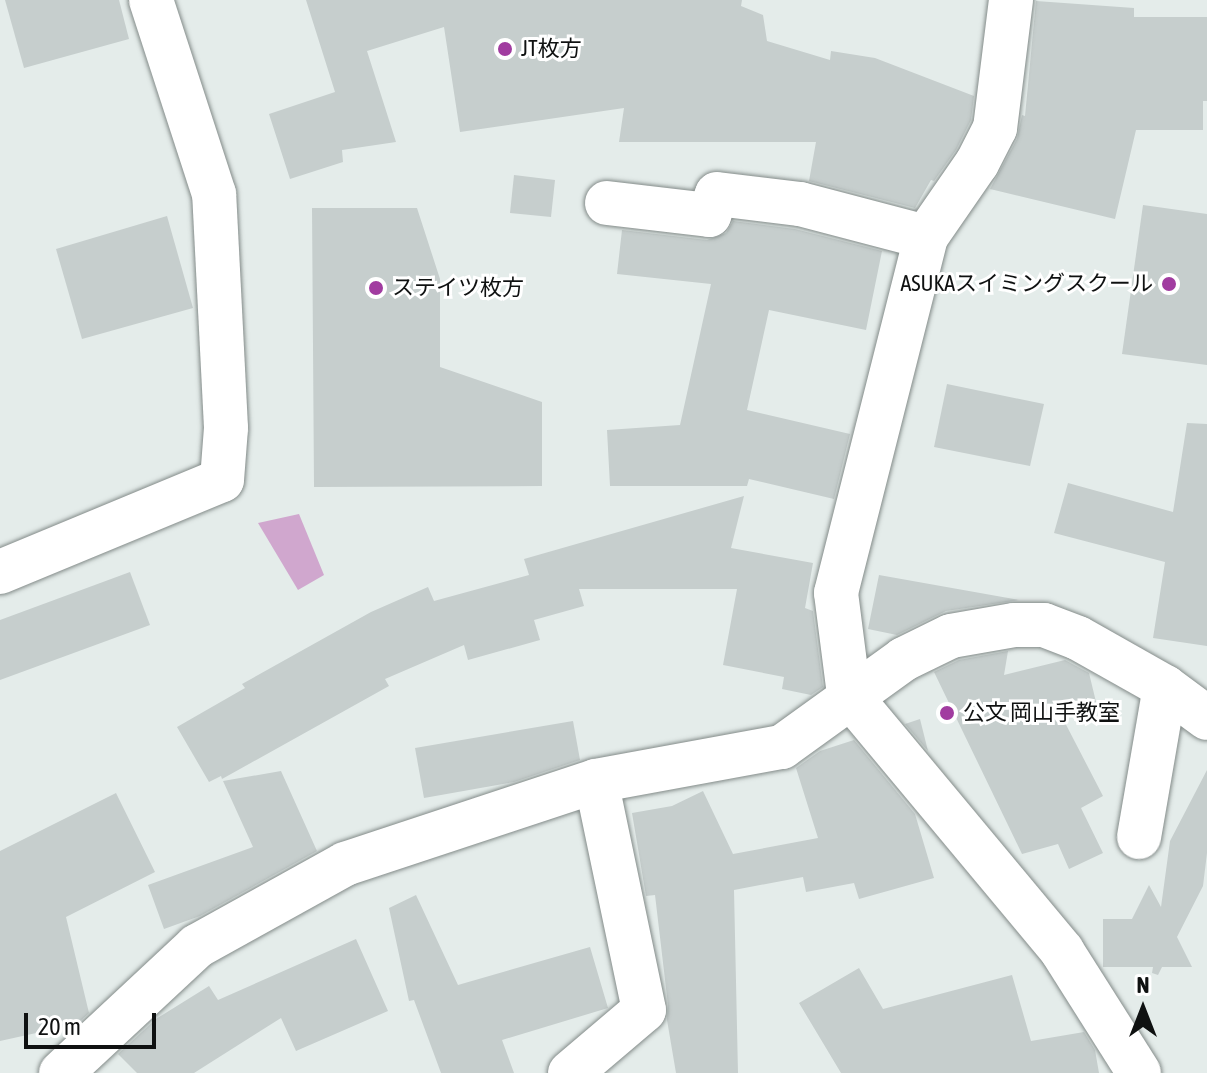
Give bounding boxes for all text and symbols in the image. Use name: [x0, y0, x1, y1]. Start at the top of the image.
place label: JT枚方: [521, 36, 582, 62]
marker: JT枚方: [496, 40, 514, 58]
place label: ASUKAスイミングスクール: [900, 271, 1153, 297]
place label: ステイツ枚方: [392, 275, 524, 301]
marker: ASUKAスイミングスクール: [1160, 275, 1178, 293]
marker: ステイツ枚方: [367, 279, 385, 297]
place label: 公文 岡山手教室: [963, 700, 1120, 726]
marker: 公文 岡山手教室: [938, 704, 956, 722]
north arrow: [1103, 969, 1183, 1049]
text: N: [1137, 972, 1149, 998]
scale bar: [28, 997, 160, 1047]
text: 20 m: [38, 1013, 81, 1040]

